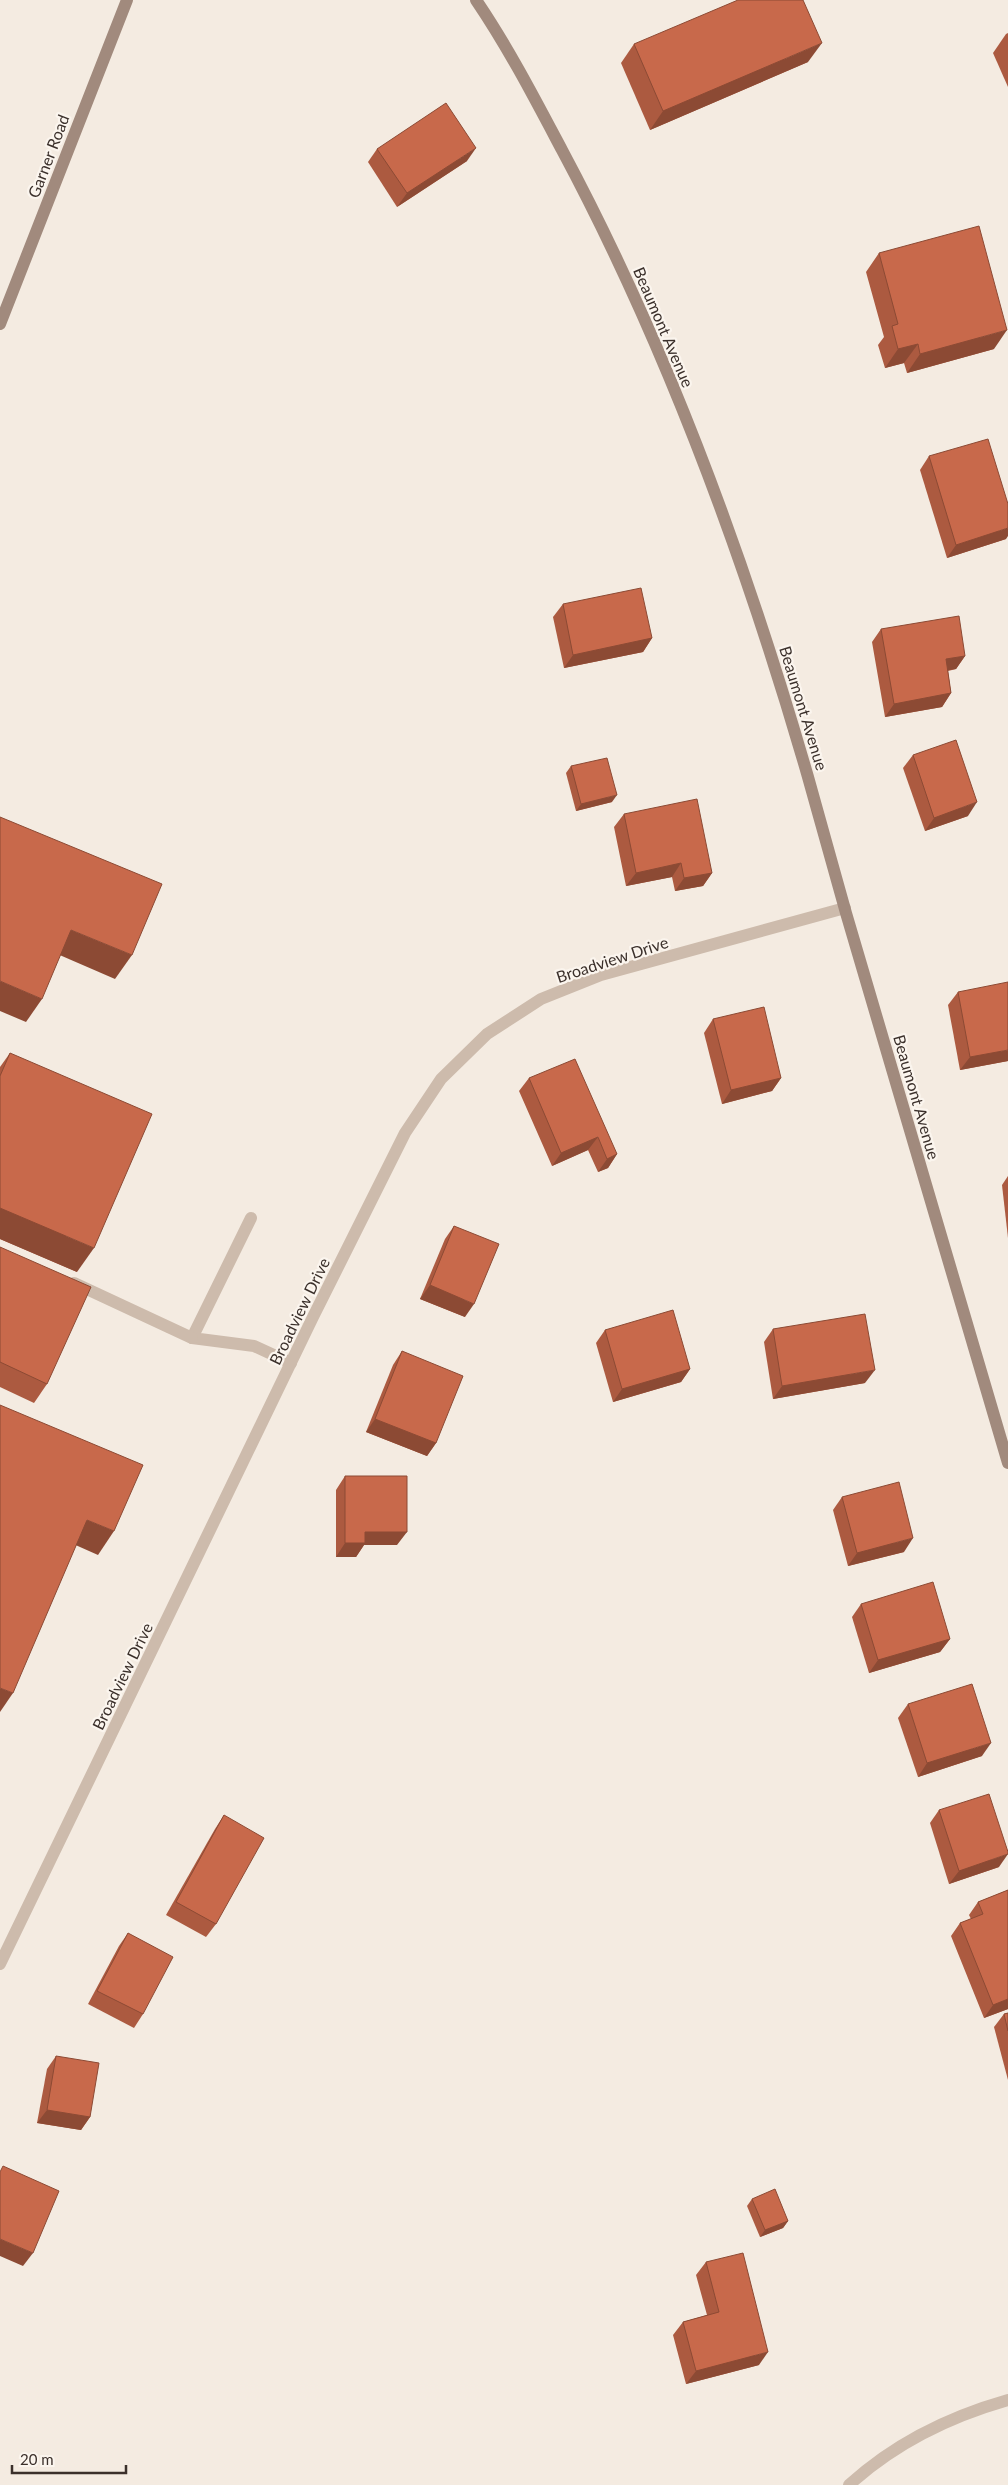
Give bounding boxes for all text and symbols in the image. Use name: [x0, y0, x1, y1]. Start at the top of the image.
street label: Garner Road: [23, 112, 73, 200]
street label: Beaumont Avenue: [630, 264, 698, 390]
street label: Beaumont Avenue: [776, 644, 832, 772]
street label: Broadview Drive: [554, 932, 670, 986]
street label: Beaumont Avenue: [890, 1032, 944, 1162]
street label: Broadview Drive: [265, 1254, 333, 1368]
street label: Broadview Drive: [88, 1619, 156, 1733]
scale bar: [12, 2442, 126, 2474]
text: 20 m: [20, 2450, 54, 2468]

